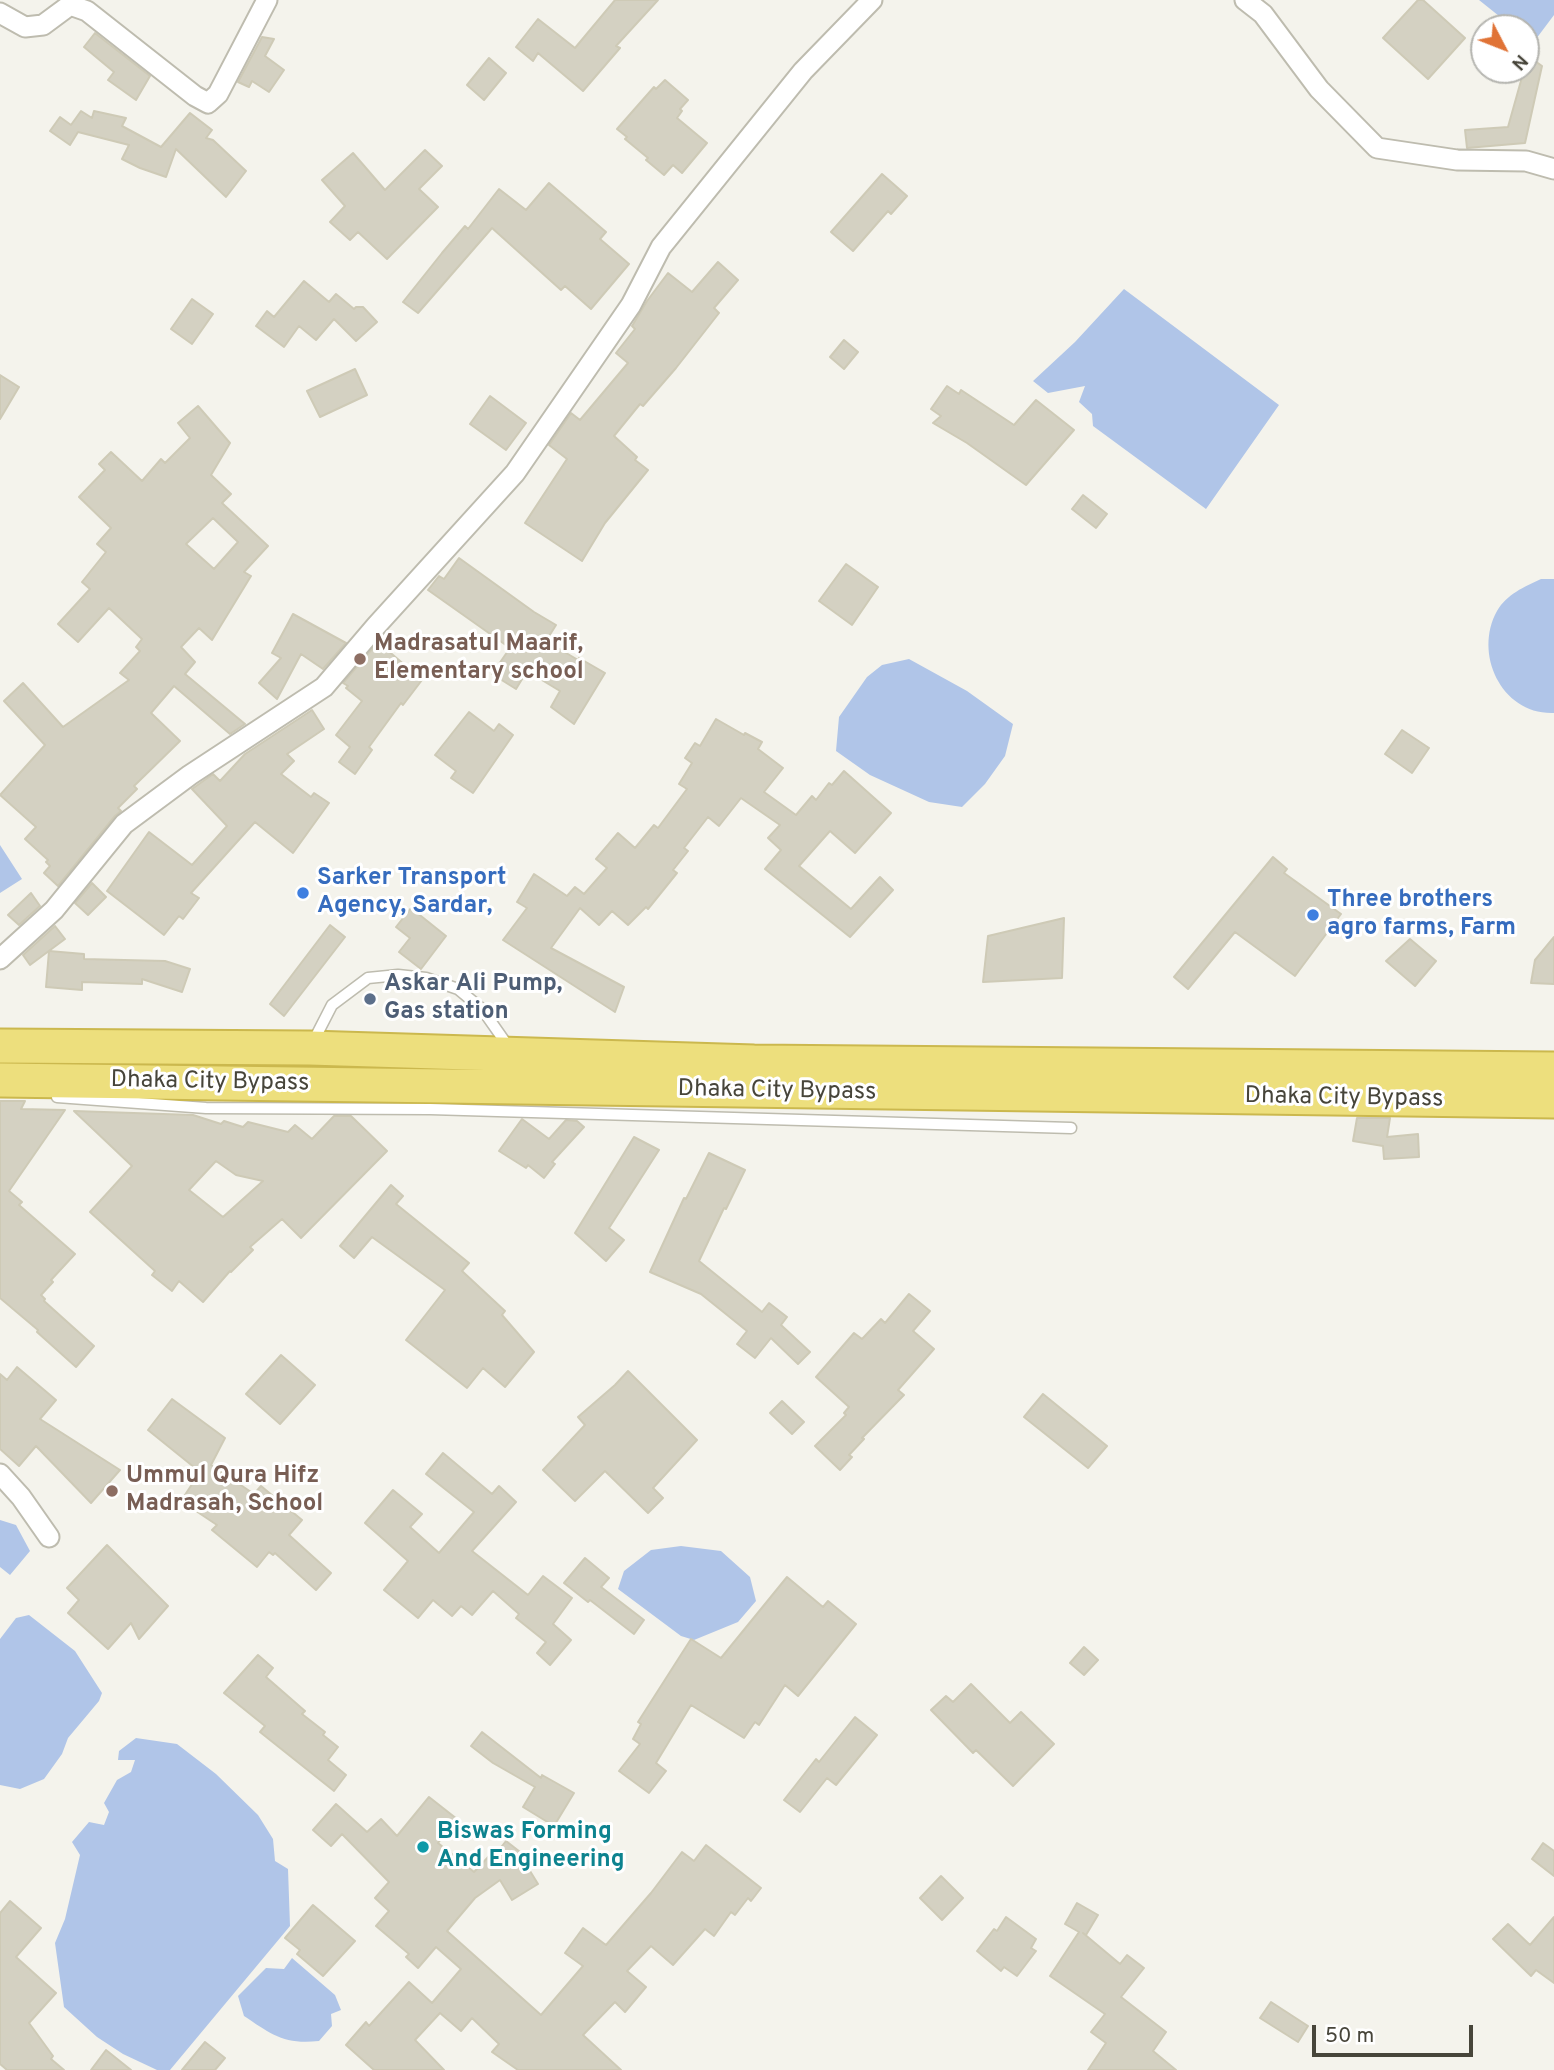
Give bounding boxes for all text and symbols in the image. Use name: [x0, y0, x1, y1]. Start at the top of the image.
north arrow: [1470, 14, 1540, 84]
text: N: [1506, 49, 1533, 75]
place label: Madrasatul Maarif, Elementary school: [374, 631, 584, 687]
marker: Madrasatul Maarif, Elementary school: [352, 651, 368, 667]
place label: Sarker Transport Agency, Sardar,: [317, 865, 506, 921]
marker: Sarker Transport Agency, Sardar,: [295, 885, 311, 901]
place label: Three brothers agro farms, Farm: [1327, 887, 1516, 943]
marker: Three brothers agro farms, Farm: [1305, 907, 1321, 923]
place label: Askar Ali Pump, Gas station: [384, 971, 563, 1027]
marker: Askar Ali Pump, Gas station: [362, 991, 378, 1007]
street label: Dhaka City Bypass: [110, 1067, 310, 1099]
street label: Dhaka City Bypass: [677, 1076, 877, 1108]
street label: Dhaka City Bypass: [1244, 1083, 1444, 1115]
place label: Ummul Qura Hifz Madrasah, School: [126, 1463, 323, 1519]
marker: Ummul Qura Hifz Madrasah, School: [104, 1483, 120, 1499]
place label: Biswas Forming And Engineering: [437, 1819, 625, 1875]
marker: Biswas Forming And Engineering: [415, 1839, 431, 1855]
scale bar: [1316, 2010, 1477, 2054]
text: 50 m: [1325, 2023, 1374, 2050]

